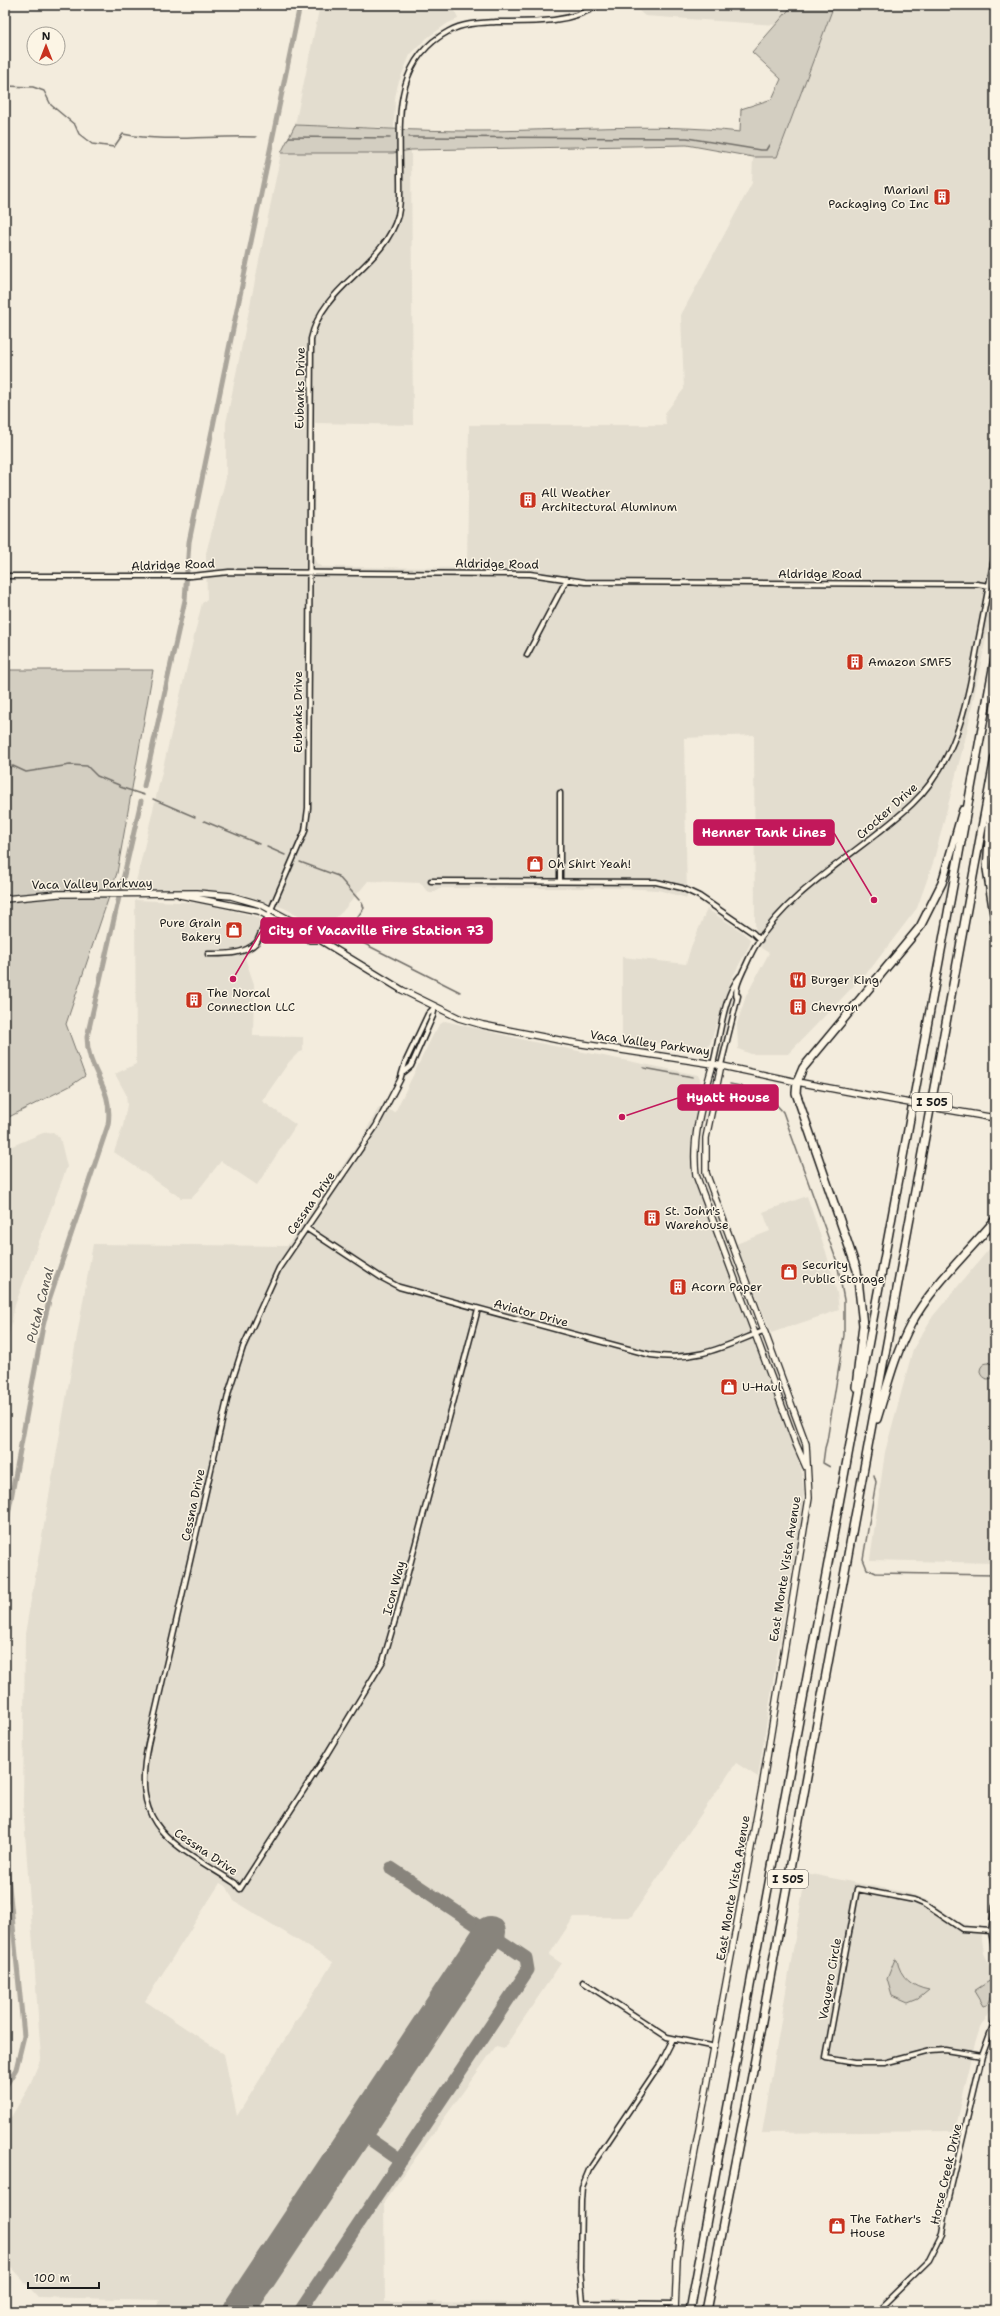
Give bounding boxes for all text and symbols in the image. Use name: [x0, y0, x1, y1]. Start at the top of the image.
north arrow: [26, 26, 66, 66]
text: N: [42, 29, 51, 44]
place label: Mariani Packaging Co Inc: [828, 182, 929, 212]
building icon: Mariani Packaging Co Inc: [932, 187, 952, 207]
street label: Eubanks Drive: [291, 347, 309, 429]
place label: All Weather Architectural Aluminum: [541, 485, 677, 515]
building icon: All Weather Architectural Aluminum: [518, 490, 538, 510]
street label: Aldridge Road: [455, 555, 539, 573]
street label: Aldridge Road: [131, 556, 216, 574]
street label: Aldridge Road: [778, 566, 862, 582]
building icon: Amazon SMF5: [845, 652, 865, 672]
place label: Amazon SMF5: [868, 654, 952, 670]
street label: Eubanks Drive: [290, 671, 306, 753]
street label: Crocker Drive: [853, 779, 921, 843]
callout: Henner Tank Lines: [694, 820, 834, 845]
text: Henner Tank Lines: [702, 824, 826, 841]
shop icon: Oh Shirt Yeah!: [525, 854, 545, 874]
place label: Oh Shirt Yeah!: [548, 856, 631, 872]
street label: Vaca Valley Parkway: [31, 875, 153, 893]
place label: Pure Grain Bakery: [160, 915, 221, 945]
callout: City of Vacaville Fire Station 73: [261, 918, 492, 943]
shop icon: Pure Grain Bakery: [224, 920, 244, 940]
text: City of Vacaville Fire Station 73: [268, 922, 484, 939]
restaurant icon: Burger King: [788, 970, 808, 990]
place label: Burger King: [811, 972, 879, 988]
place label: The Norcal Connection LLC: [207, 985, 295, 1015]
building icon: The Norcal Connection LLC: [184, 990, 204, 1010]
building icon: Chevron: [788, 997, 808, 1017]
place label: Chevron: [811, 999, 858, 1015]
street label: Vaca Valley Parkway: [589, 1027, 711, 1059]
callout: Hyatt House: [678, 1085, 778, 1110]
text: Hyatt House: [686, 1089, 770, 1106]
road number: I 505: [912, 1093, 952, 1111]
street label: Cessna Drive: [283, 1168, 339, 1238]
place label: St. John's Warehouse: [665, 1203, 729, 1233]
building icon: St. John's Warehouse: [642, 1208, 662, 1228]
place label: Security Public Storage: [802, 1257, 885, 1287]
shop icon: Security Public Storage: [779, 1262, 799, 1282]
water label: Putah Canal: [22, 1266, 58, 1344]
building icon: Acorn Paper: [668, 1277, 688, 1297]
place label: Acorn Paper: [691, 1279, 762, 1295]
street label: Aviator Drive: [492, 1295, 570, 1331]
shop icon: U-Haul: [719, 1377, 739, 1397]
place label: U-Haul: [742, 1379, 782, 1395]
street label: Cessna Drive: [178, 1467, 209, 1543]
street label: East Monte Vista Avenue: [766, 1495, 804, 1643]
street label: Icon Way: [379, 1559, 409, 1617]
street label: East Monte Vista Avenue: [712, 1814, 754, 1962]
street label: Cessna Drive: [171, 1825, 241, 1879]
road number: I 505: [768, 1870, 808, 1888]
street label: Vaquero Circle: [815, 1937, 845, 2021]
street label: Horse Creek Drive: [927, 2122, 965, 2226]
place label: The Father's House: [850, 2211, 921, 2241]
shop icon: The Father's House: [827, 2216, 847, 2236]
scale bar: [28, 2264, 99, 2290]
text: 100 m: [34, 2270, 70, 2286]

